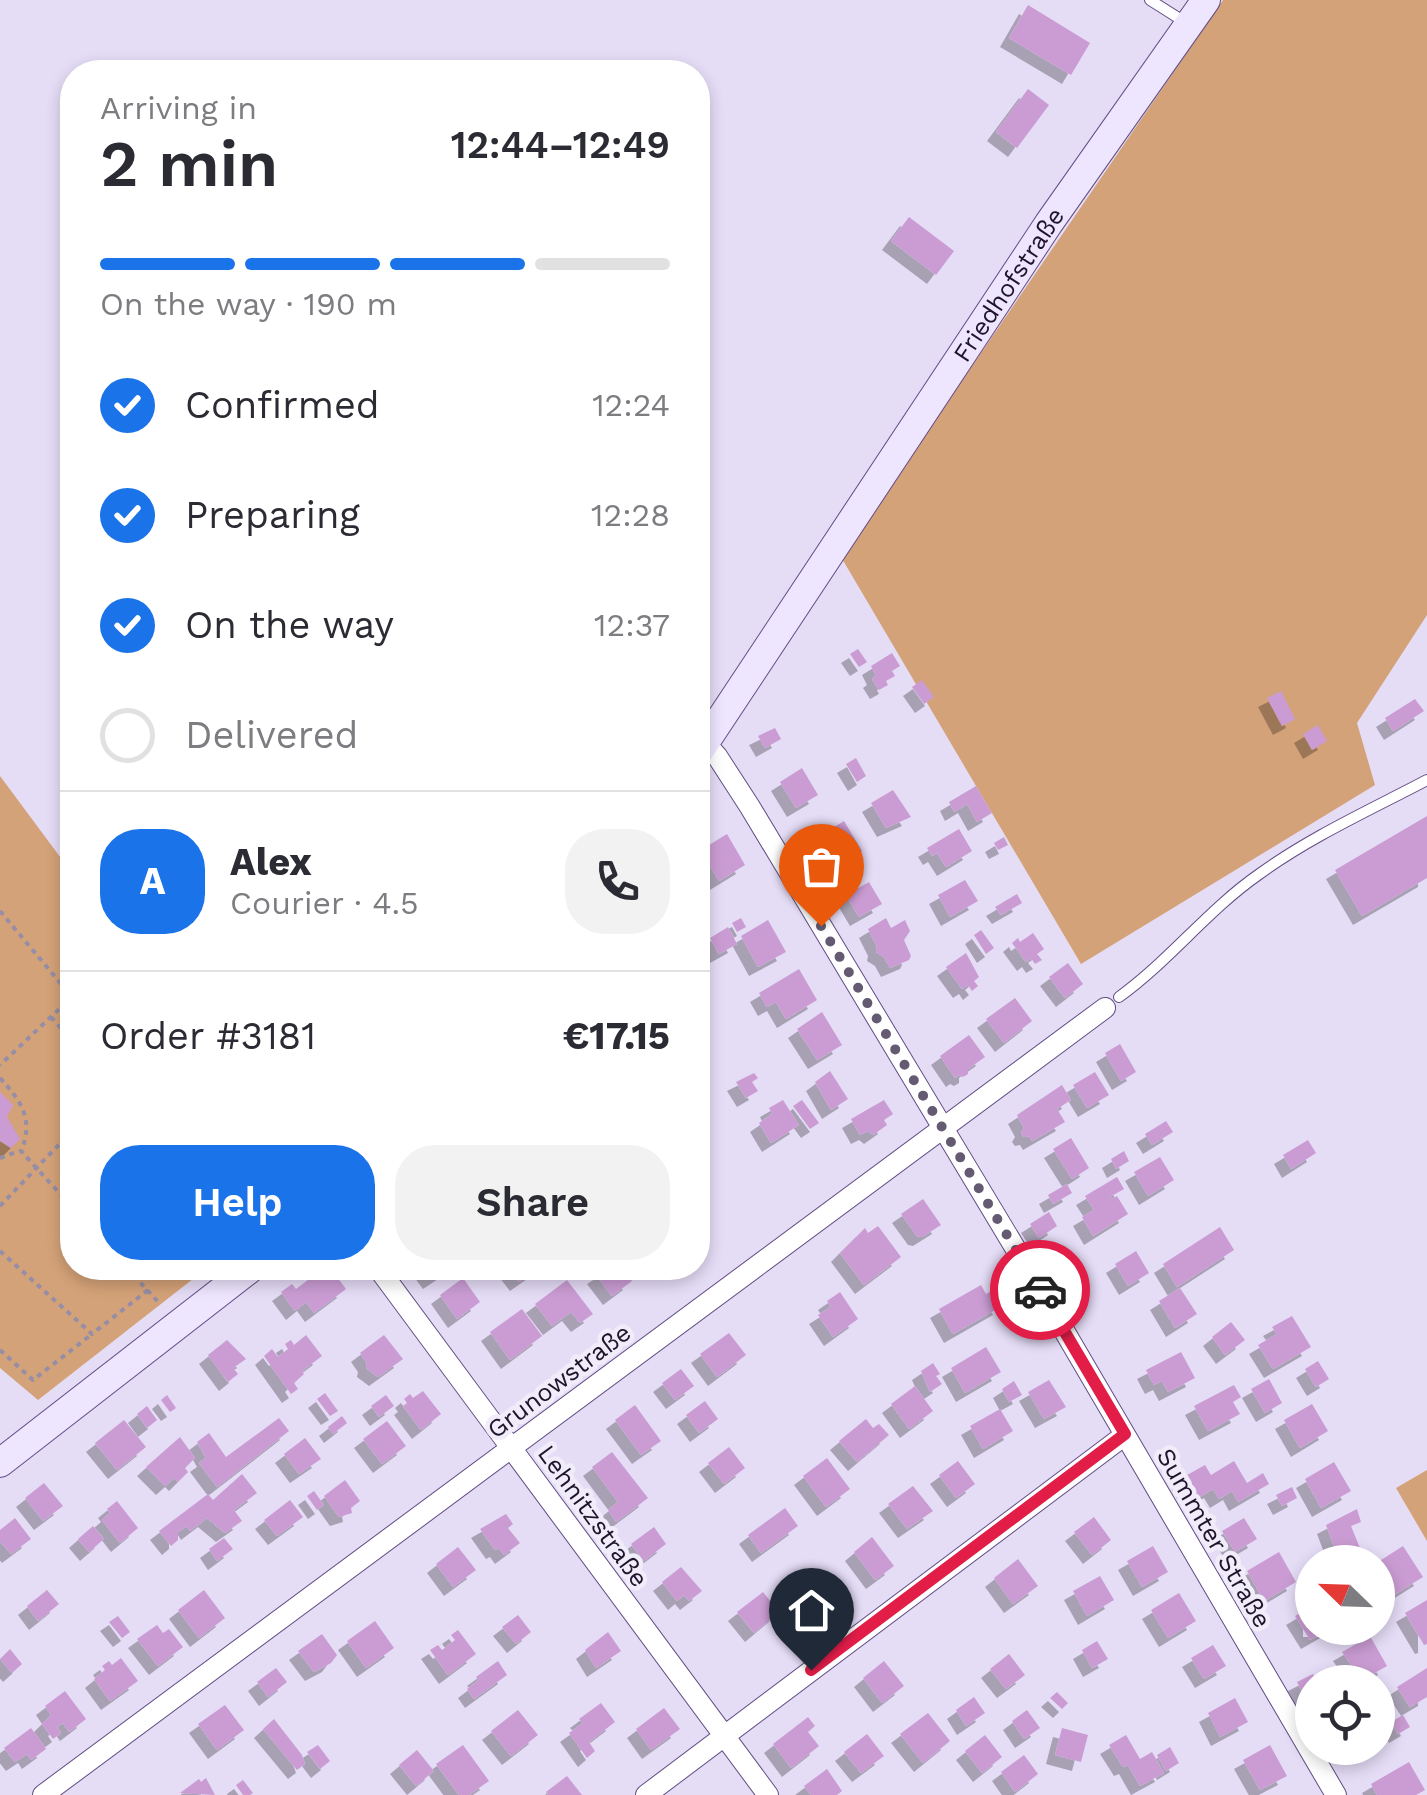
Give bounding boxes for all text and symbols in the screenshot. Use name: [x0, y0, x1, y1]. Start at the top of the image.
text: Arriving in: [100, 89, 257, 127]
text: 12:44–12:49: [451, 123, 670, 167]
text: 2 min: [100, 126, 278, 202]
street label: Friedhofstraße: [947, 202, 1070, 367]
text: On the way · 190 m: [100, 285, 397, 323]
icon: check: [100, 378, 155, 433]
text: Confirmed: [185, 383, 380, 427]
text: 12:24: [592, 386, 670, 424]
icon: check: [100, 488, 155, 543]
text: Preparing: [185, 493, 360, 537]
text: 12:28: [591, 496, 670, 534]
icon: check: [100, 598, 155, 653]
text: On the way: [185, 603, 394, 647]
text: 12:37: [594, 606, 670, 644]
text: Delivered: [185, 713, 358, 757]
pin: [779, 824, 864, 927]
button: phone: [565, 829, 670, 934]
icon: bag: [794, 839, 849, 894]
text: Alex: [230, 840, 312, 884]
text: A: [140, 859, 165, 903]
text: Courier · 4.5: [230, 884, 419, 922]
text: Order #3181: [100, 1014, 316, 1058]
text: €17.15: [563, 1014, 670, 1058]
button: Help: [100, 1145, 375, 1260]
button: Share: [395, 1145, 670, 1260]
courier: [990, 1240, 1090, 1340]
icon: car: [1013, 1263, 1068, 1318]
street label: Grunowstraße: [482, 1318, 636, 1444]
street label: Lehnitzstraße: [532, 1440, 654, 1592]
street label: Summter Straße: [1151, 1443, 1277, 1633]
north arrow: [1295, 1545, 1395, 1645]
map controls: [1295, 1545, 1395, 1765]
pin: [769, 1568, 854, 1671]
icon: home: [784, 1583, 839, 1638]
button: locate: [1295, 1665, 1395, 1765]

